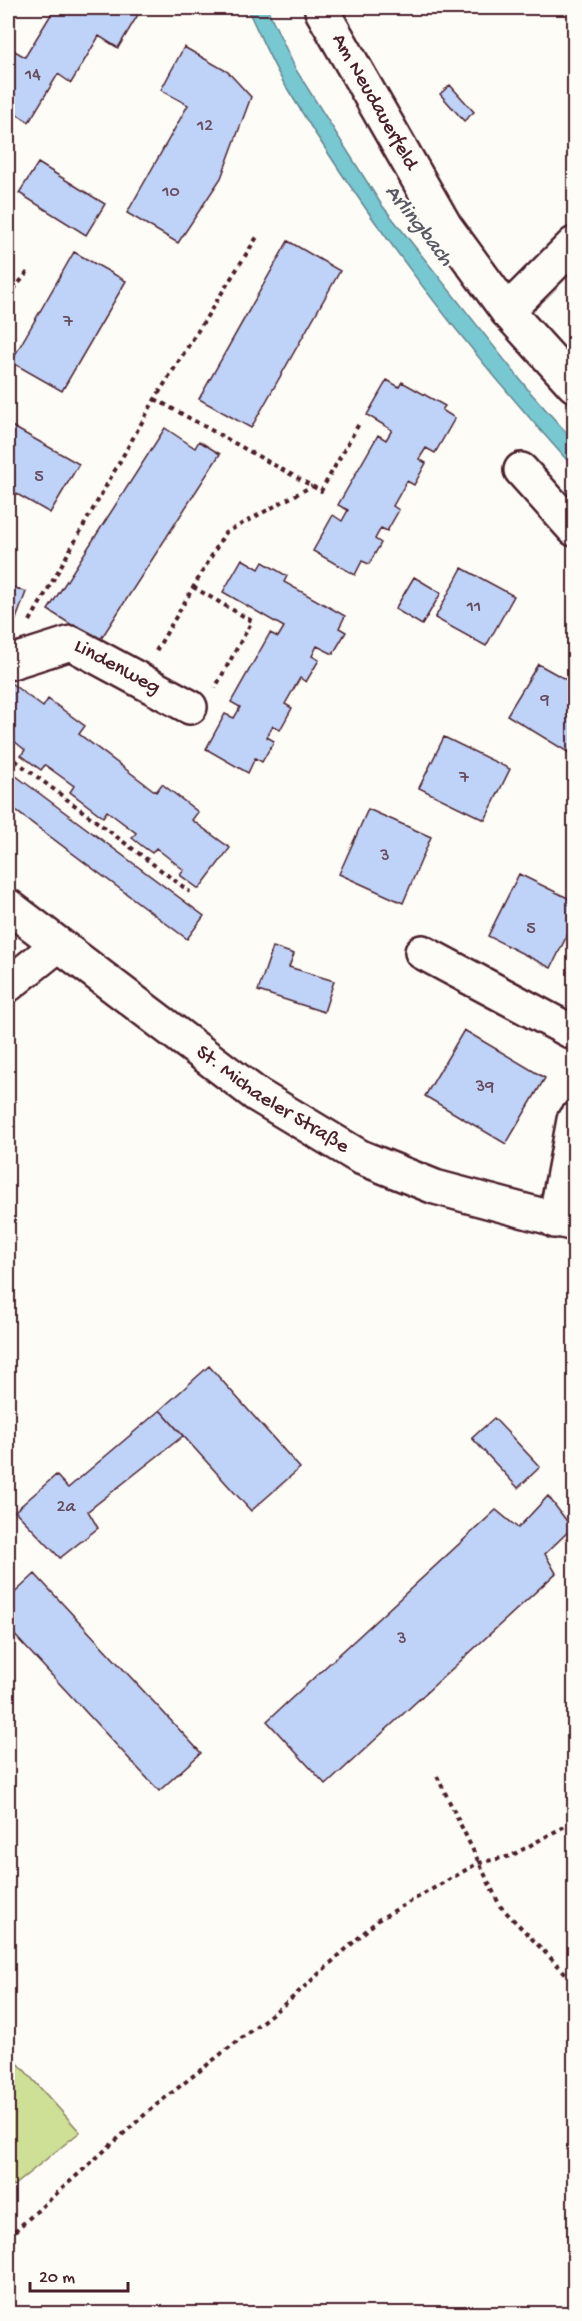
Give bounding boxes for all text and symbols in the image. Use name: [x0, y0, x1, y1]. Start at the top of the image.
street label: Am Neudauerfeld: [325, 30, 424, 176]
house number: 14: [24, 65, 41, 86]
house number: 12: [196, 116, 213, 137]
water label: Arlingbach: [378, 180, 458, 272]
house number: 10: [161, 182, 180, 203]
house number: 7: [62, 312, 73, 333]
house number: 5: [34, 467, 44, 488]
house number: 11: [466, 597, 481, 618]
street label: Lindenweg: [69, 634, 164, 701]
house number: 9: [539, 690, 550, 711]
house number: 7: [458, 768, 469, 789]
house number: 3: [379, 846, 390, 867]
house number: 5: [526, 919, 536, 940]
street label: St. Michaeler Straße: [190, 1040, 354, 1160]
house number: 39: [475, 1077, 494, 1098]
house number: 2a: [57, 1497, 76, 1518]
house number: 3: [396, 1629, 407, 1650]
scale bar: [30, 2255, 128, 2293]
text: 20 m: [39, 2268, 75, 2289]

